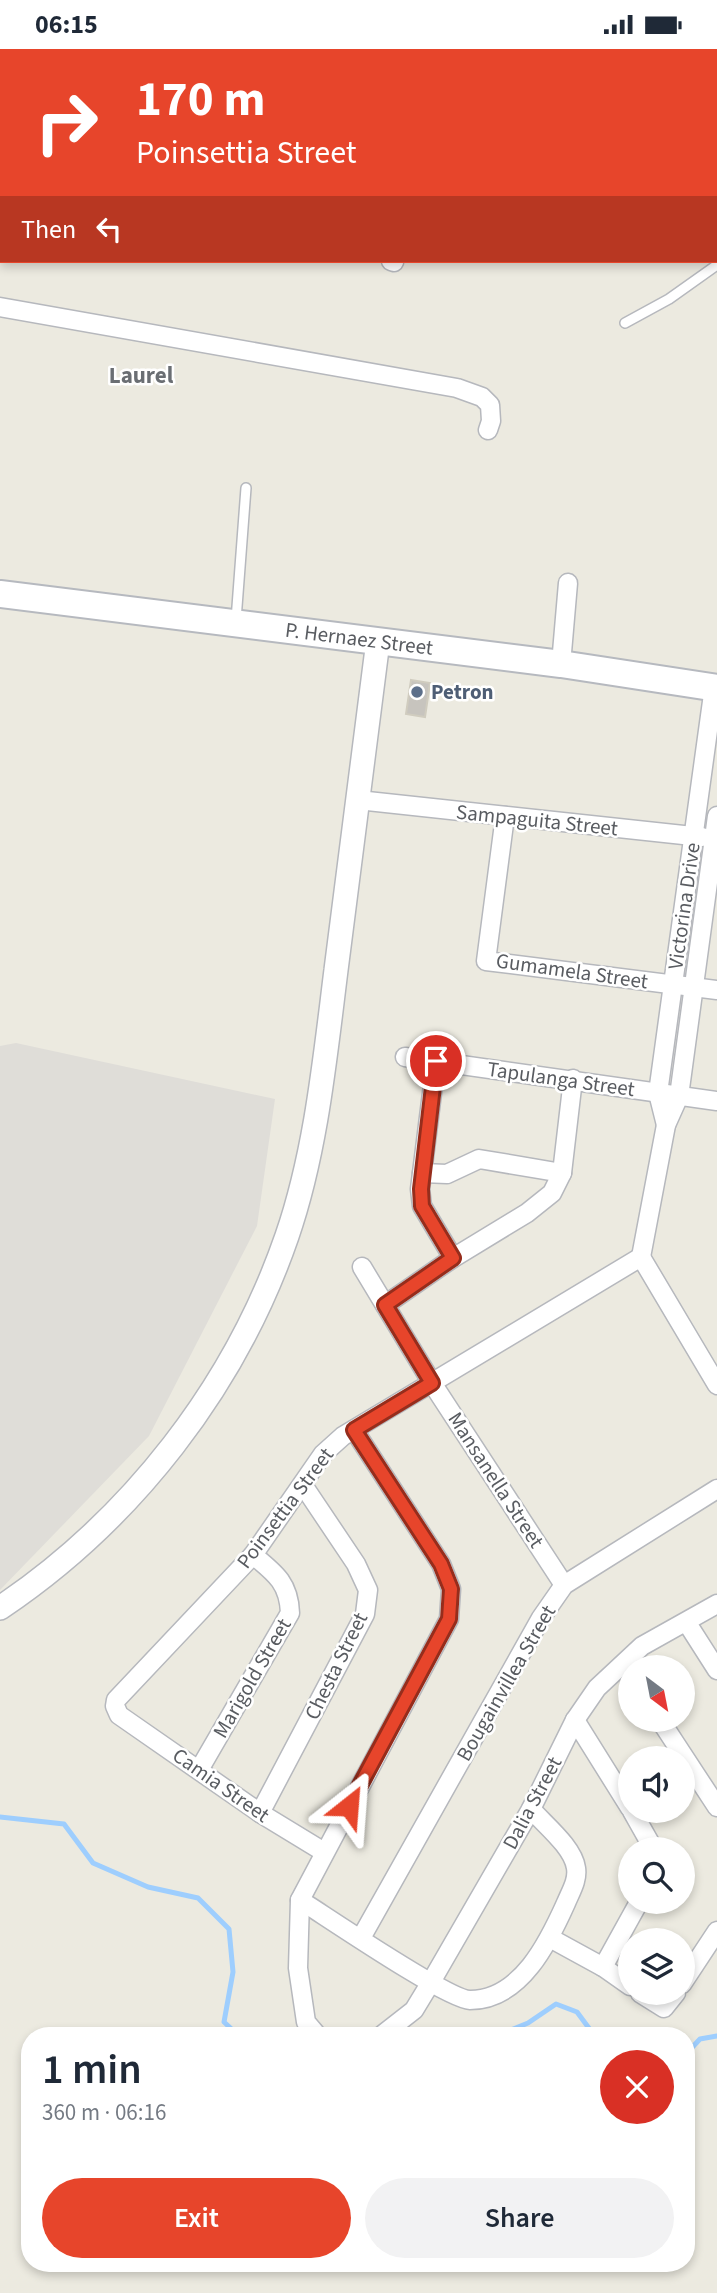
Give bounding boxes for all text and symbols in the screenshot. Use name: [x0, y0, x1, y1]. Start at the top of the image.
text: 06:15: [35, 6, 98, 43]
text: 170 m: [136, 65, 265, 135]
icon: right: [21, 77, 112, 168]
text: Poinsettia Street: [136, 130, 357, 176]
icon: left: [90, 210, 128, 248]
text: Then: [21, 211, 76, 248]
district label: Laurel: [109, 359, 174, 392]
street label: P. Hernaez Street: [284, 615, 435, 663]
place label: Petron: [431, 677, 494, 707]
marker: Petron: [409, 684, 425, 700]
street label: Sampaguita Street: [455, 797, 619, 843]
street label: Victorina Drive: [660, 841, 708, 971]
street label: Gumamela Street: [494, 946, 650, 996]
pin: [406, 1031, 466, 1091]
icon: arrive: [417, 1042, 455, 1080]
street label: Tapulanga Street: [485, 1054, 637, 1104]
street label: Mansanella Street: [441, 1406, 551, 1554]
street label: Poinsettia Street: [229, 1441, 341, 1575]
street label: Bougainvillea Street: [449, 1599, 563, 1767]
street label: Chesta Street: [297, 1607, 375, 1725]
street label: Marigold Street: [206, 1613, 298, 1743]
north arrow: [618, 1655, 695, 1733]
map controls: [618, 1655, 695, 2005]
street label: Camia Street: [166, 1740, 276, 1830]
button: sound: [618, 1746, 695, 1823]
street label: Dalia Street: [495, 1751, 569, 1855]
position arrow: [312, 1769, 386, 1843]
button: search: [618, 1837, 695, 1914]
button: layers: [618, 1928, 695, 2005]
text: 1 min: [42, 2040, 142, 2100]
button: close: [600, 2050, 674, 2124]
text: 360 m · 06:16: [42, 2096, 166, 2129]
button: Exit: [42, 2178, 351, 2258]
button: Share: [365, 2178, 674, 2258]

